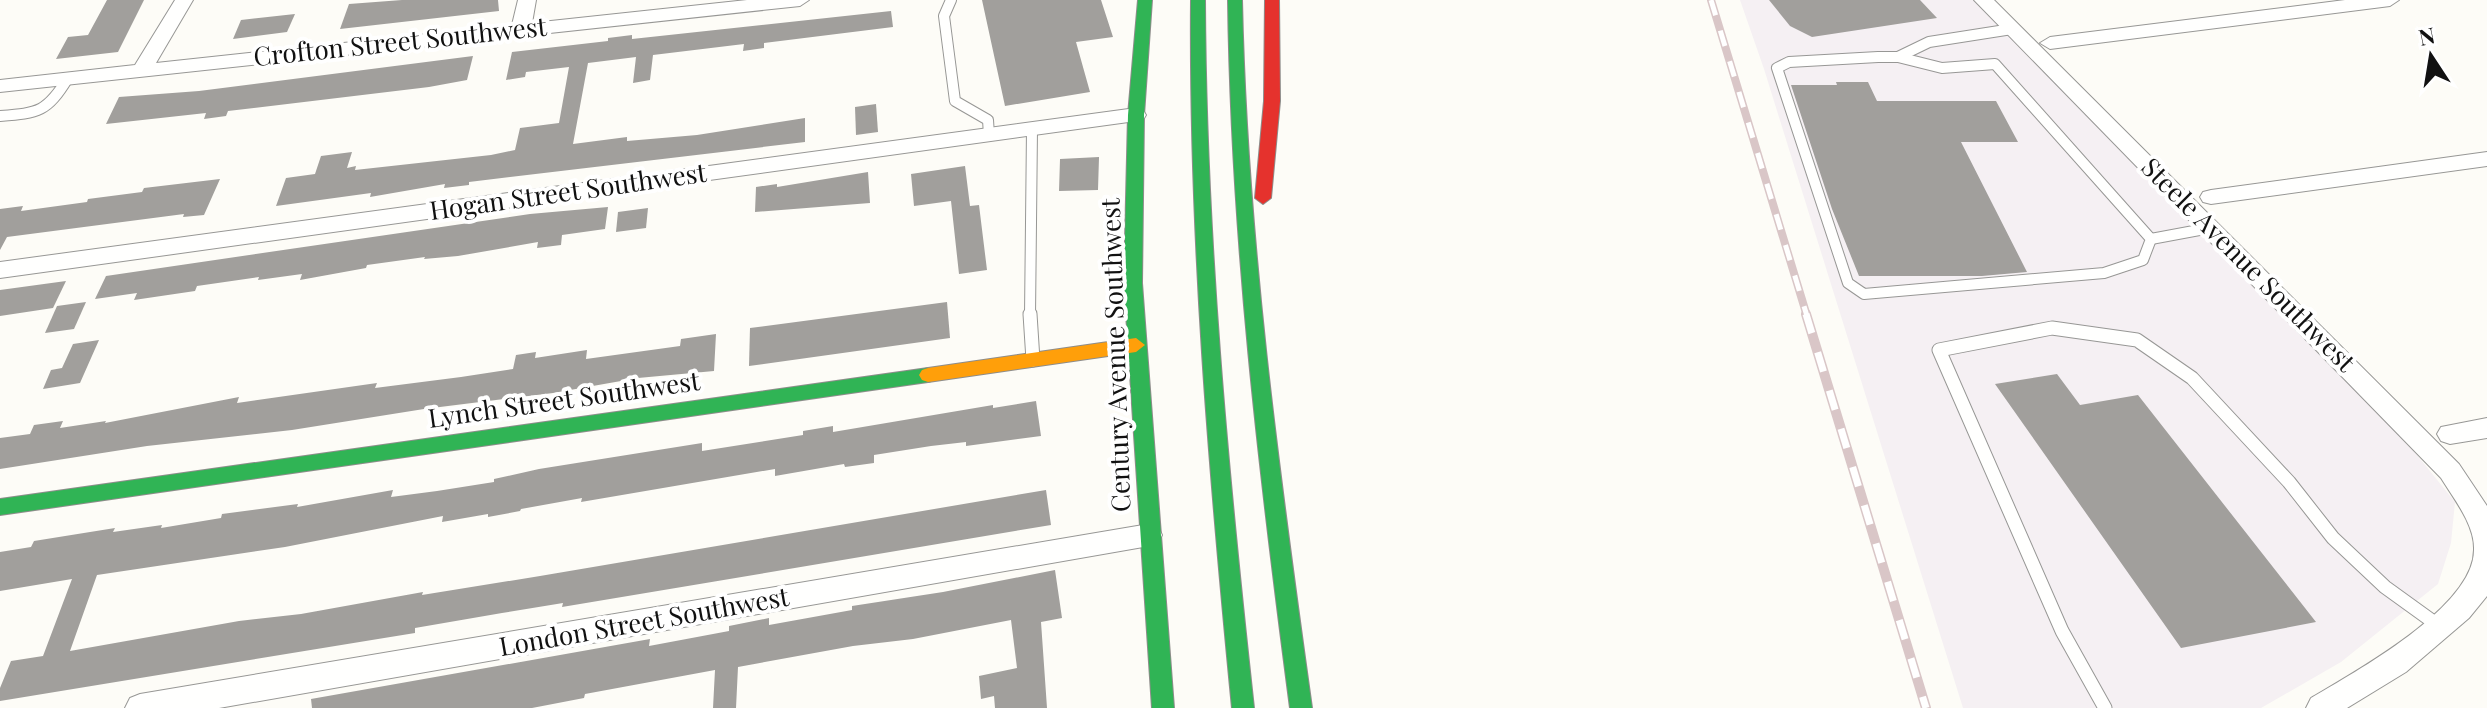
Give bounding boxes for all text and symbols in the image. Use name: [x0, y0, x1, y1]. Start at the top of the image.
street label: Crofton Street Southwest: [252, 8, 549, 73]
north arrow: [2391, 16, 2471, 96]
text: N: [2416, 19, 2438, 52]
street label: Steele Avenue Southwest: [2134, 149, 2364, 379]
street label: Hogan Street Southwest: [427, 154, 709, 227]
street label: Century Avenue Southwest: [1092, 197, 1137, 513]
street label: Lynch Street Southwest: [426, 362, 703, 435]
street label: London Street Southwest: [496, 578, 792, 663]

